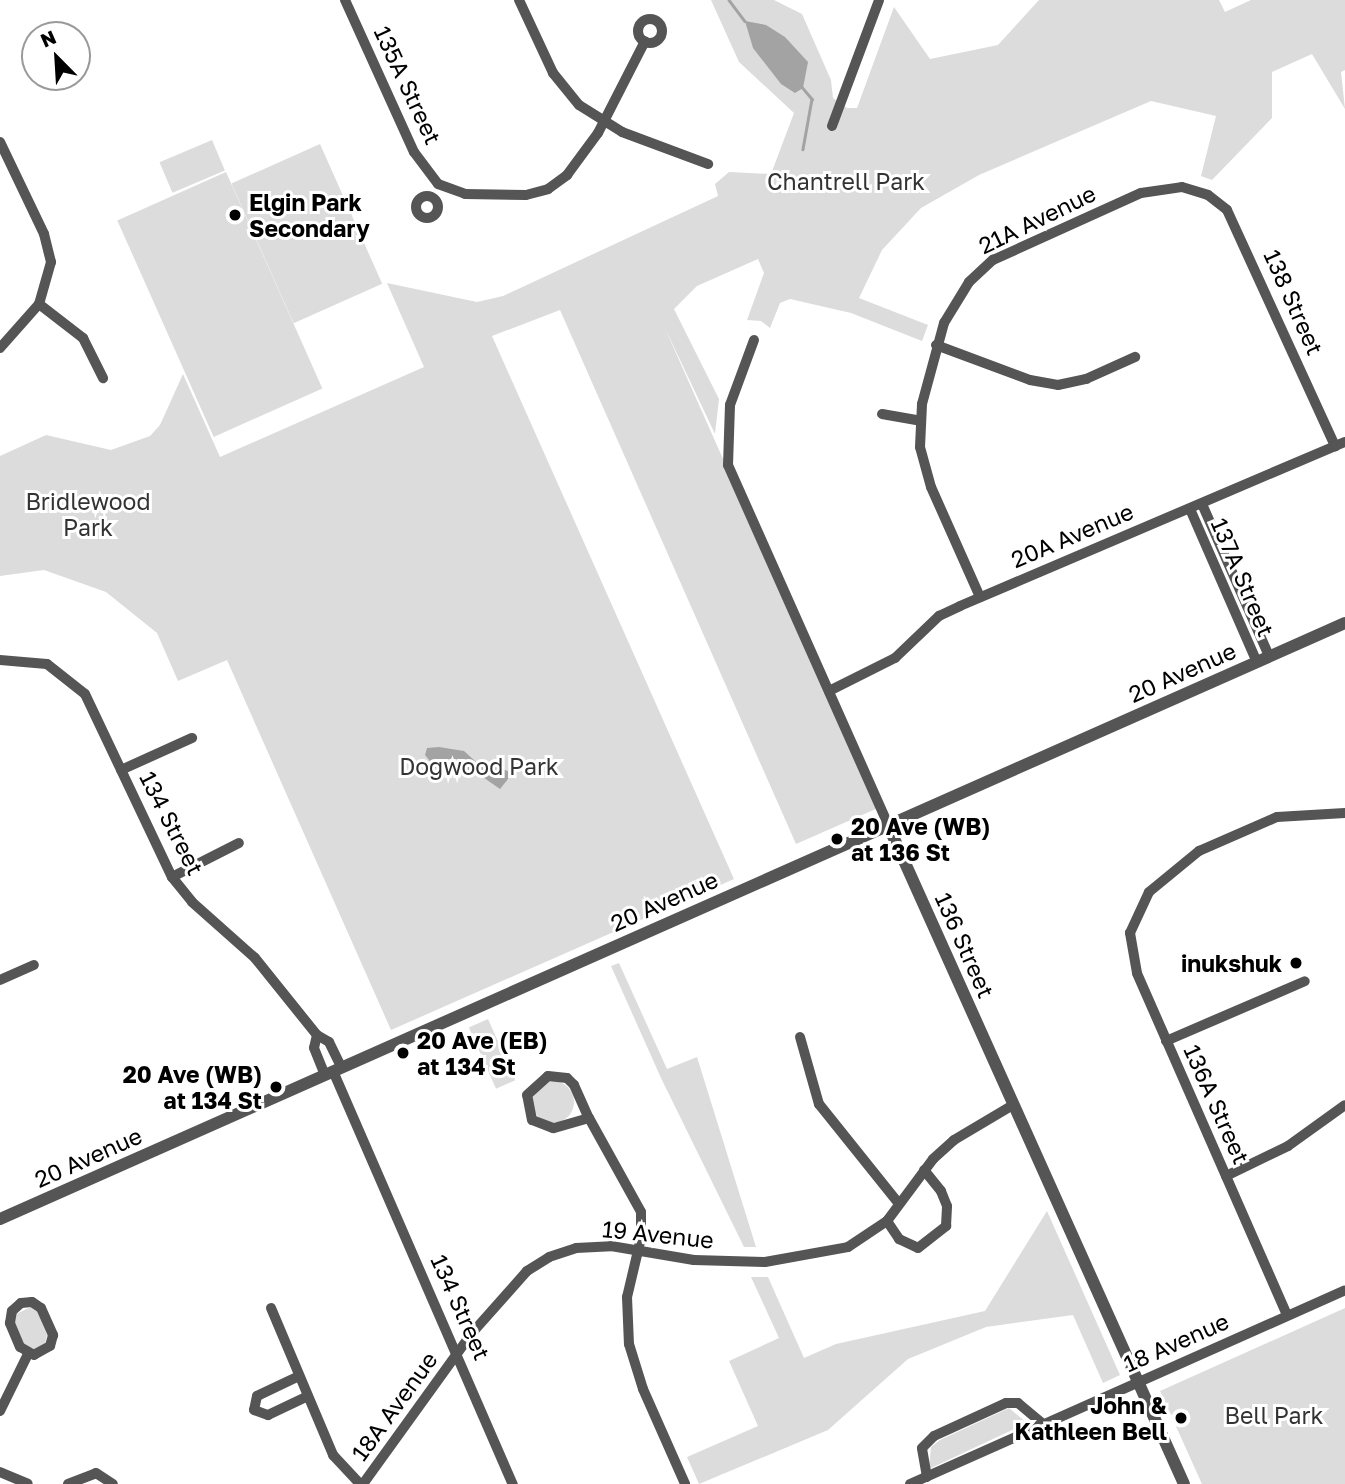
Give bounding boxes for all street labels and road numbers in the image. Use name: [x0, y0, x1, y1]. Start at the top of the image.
street label: 135A Street: [369, 22, 447, 148]
street label: 21A Avenue: [974, 179, 1100, 259]
street label: 138 Street: [1259, 245, 1329, 359]
street label: 20A Avenue: [1007, 497, 1137, 573]
street label: 137A Street: [1206, 514, 1280, 640]
street label: 20 Avenue: [1124, 636, 1240, 708]
street label: 134 Street: [134, 767, 210, 879]
street label: 20 Avenue: [606, 865, 722, 937]
street label: 136 Street: [930, 888, 1000, 1002]
street label: 136A Street: [1178, 1040, 1256, 1168]
street label: 20 Avenue: [30, 1121, 146, 1193]
street label: 19 Avenue: [601, 1214, 715, 1254]
street label: 134 Street: [426, 1250, 496, 1364]
street label: 18 Avenue: [1119, 1307, 1233, 1377]
street label: 18A Avenue: [345, 1346, 443, 1466]

